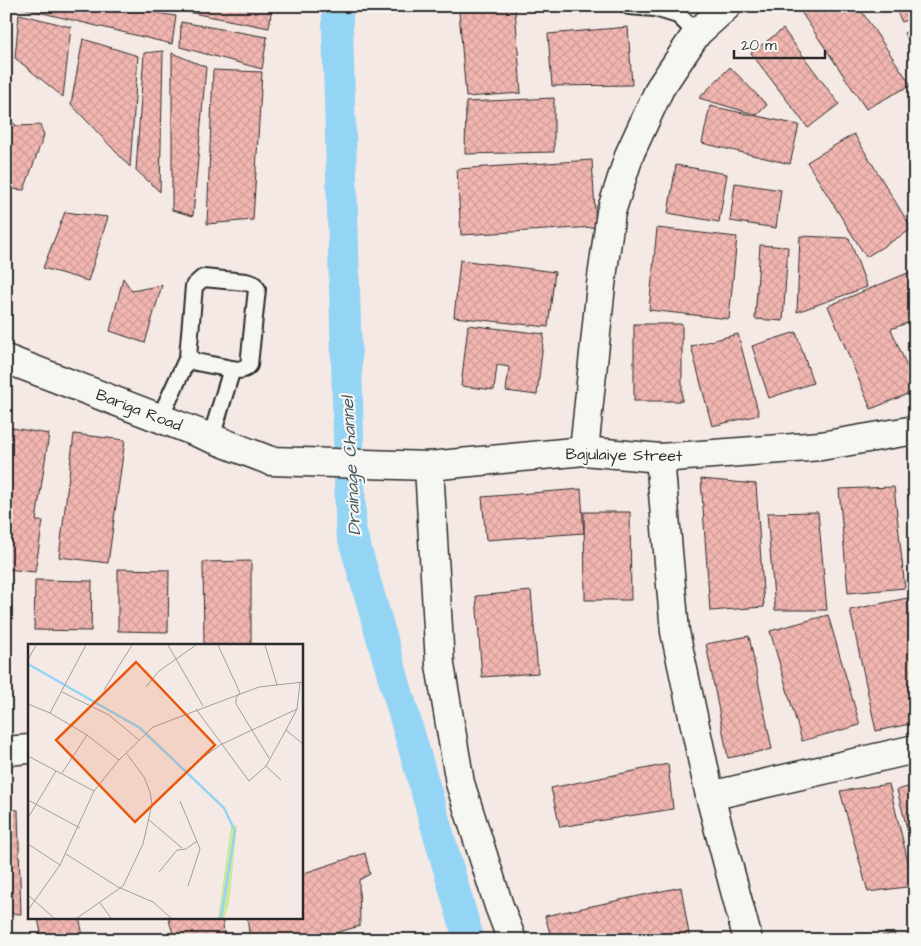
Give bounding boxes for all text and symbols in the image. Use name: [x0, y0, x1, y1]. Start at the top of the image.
scale bar: [734, 28, 825, 60]
text: 20 m: [741, 35, 777, 56]
street label: Bariga Road: [93, 384, 185, 437]
water label: Drainage Channel: [335, 394, 368, 536]
street label: Bajulaiye Street: [565, 443, 683, 468]
inset map: [28, 644, 302, 918]

